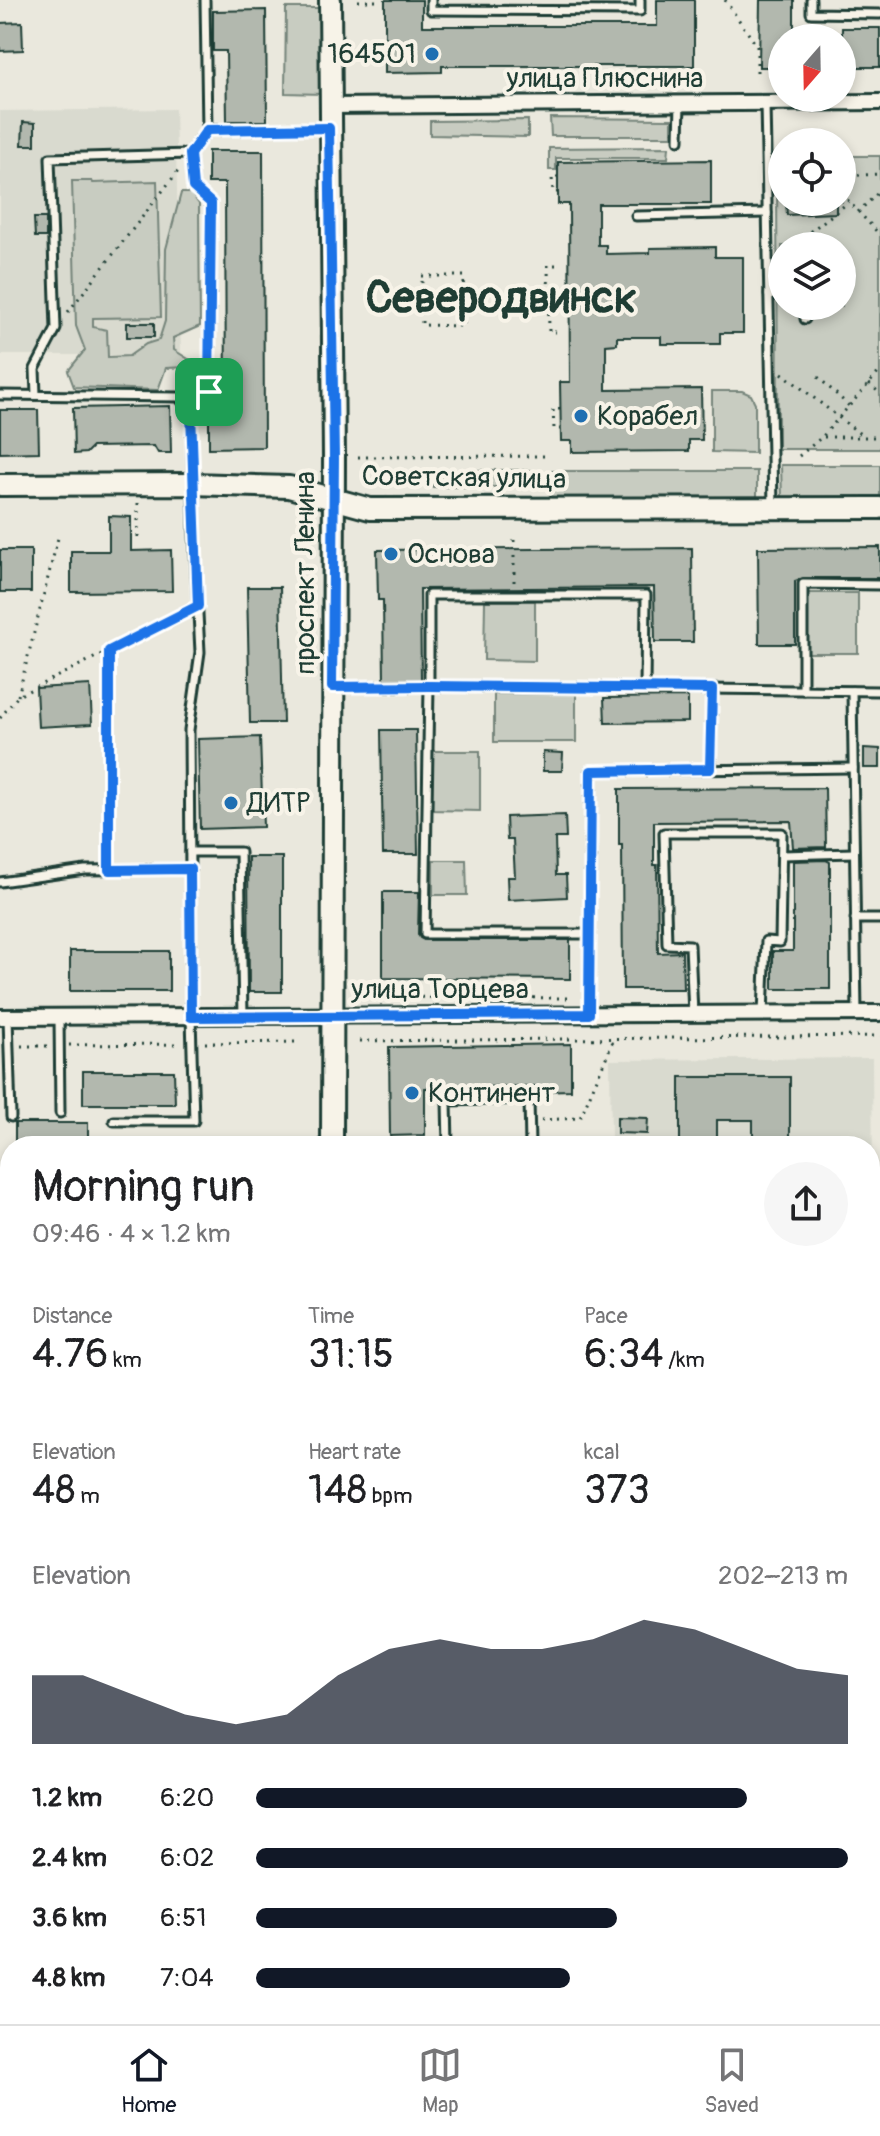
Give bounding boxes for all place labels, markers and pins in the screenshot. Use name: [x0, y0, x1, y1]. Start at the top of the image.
place label: 164501: [327, 37, 416, 72]
marker: 164501: [423, 45, 441, 63]
pin: [175, 358, 243, 426]
place label: Корабел: [597, 399, 698, 434]
marker: Корабел: [572, 407, 590, 425]
place label: Основа: [407, 537, 495, 572]
marker: Основа: [382, 545, 400, 563]
place label: ДИТР: [246, 786, 310, 821]
marker: ДИТР: [222, 794, 240, 812]
place label: Континент: [428, 1076, 555, 1111]
marker: Континент: [403, 1084, 421, 1102]

